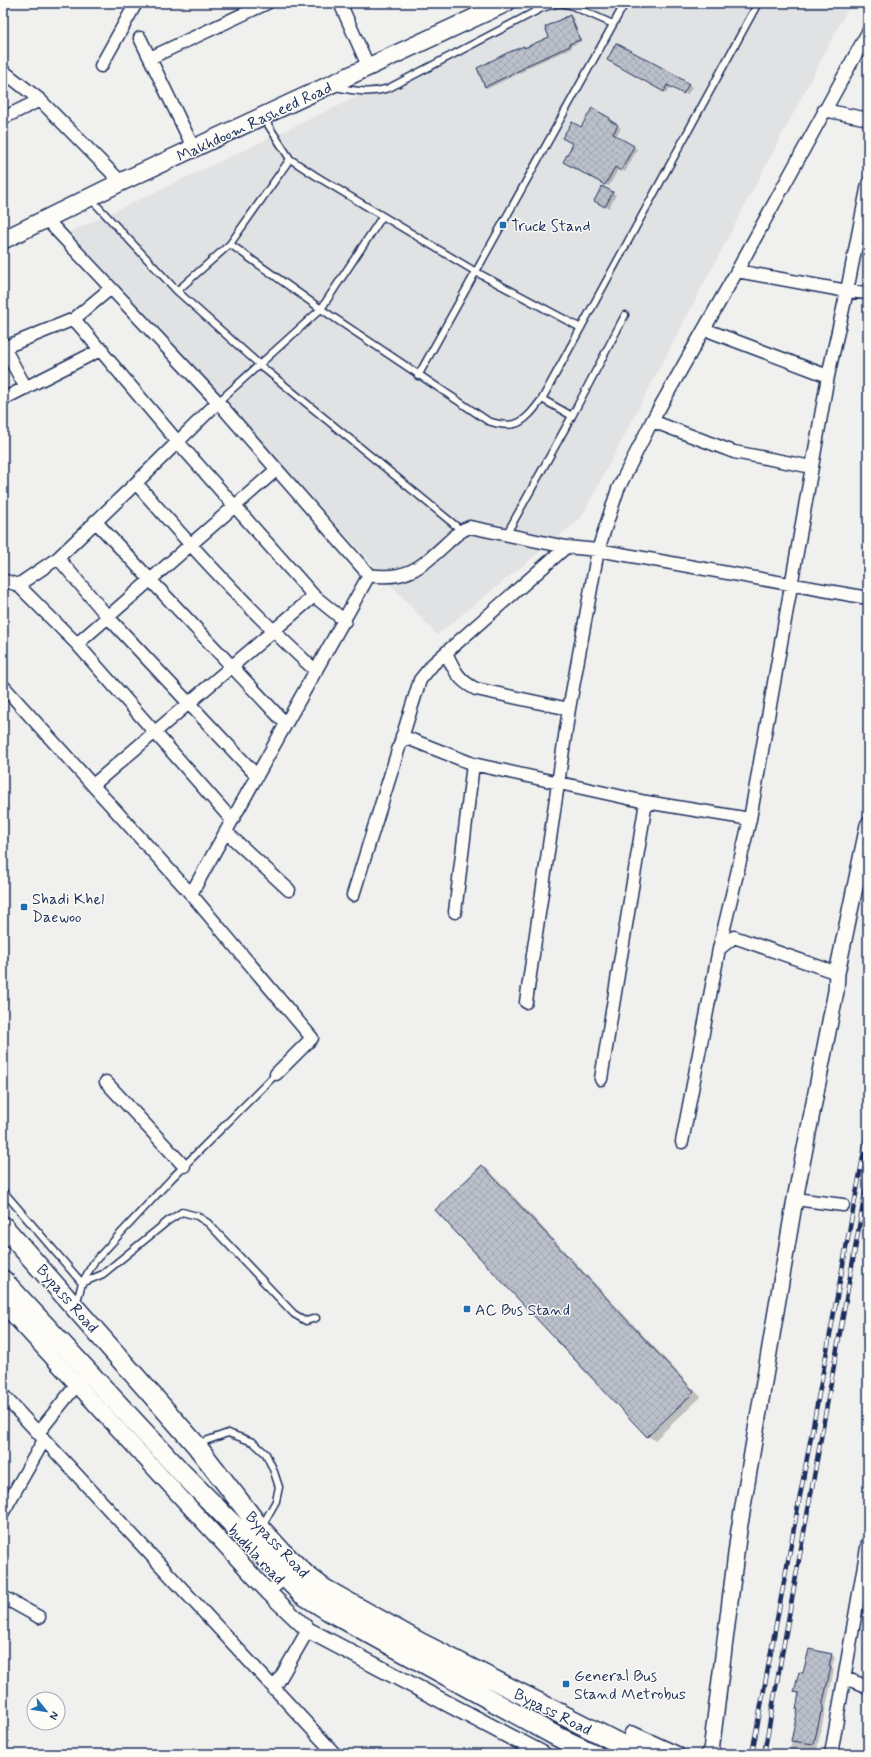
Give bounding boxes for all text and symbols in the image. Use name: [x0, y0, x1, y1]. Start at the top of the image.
street label: Makhdoom Rasheed Road: [174, 77, 336, 168]
place label: Truck Stand: [511, 216, 590, 237]
marker: Truck Stand: [498, 220, 508, 230]
place label: Shadi Khel Daewoo: [32, 889, 104, 928]
marker: Shadi Khel Daewoo: [19, 902, 29, 912]
street label: Bypass Road: [31, 1260, 103, 1338]
place label: AC Bus Stand: [475, 1300, 570, 1321]
marker: AC Bus Stand: [462, 1304, 472, 1314]
street label: Bypass Road: [240, 1507, 313, 1583]
street label: budhla road: [223, 1521, 289, 1590]
place label: General Bus Stand Metrobus: [574, 1666, 686, 1705]
marker: General Bus Stand Metrobus: [561, 1679, 571, 1689]
street label: Bypass Road: [510, 1684, 595, 1741]
north arrow: [26, 1691, 66, 1731]
text: N: [46, 1709, 62, 1722]

